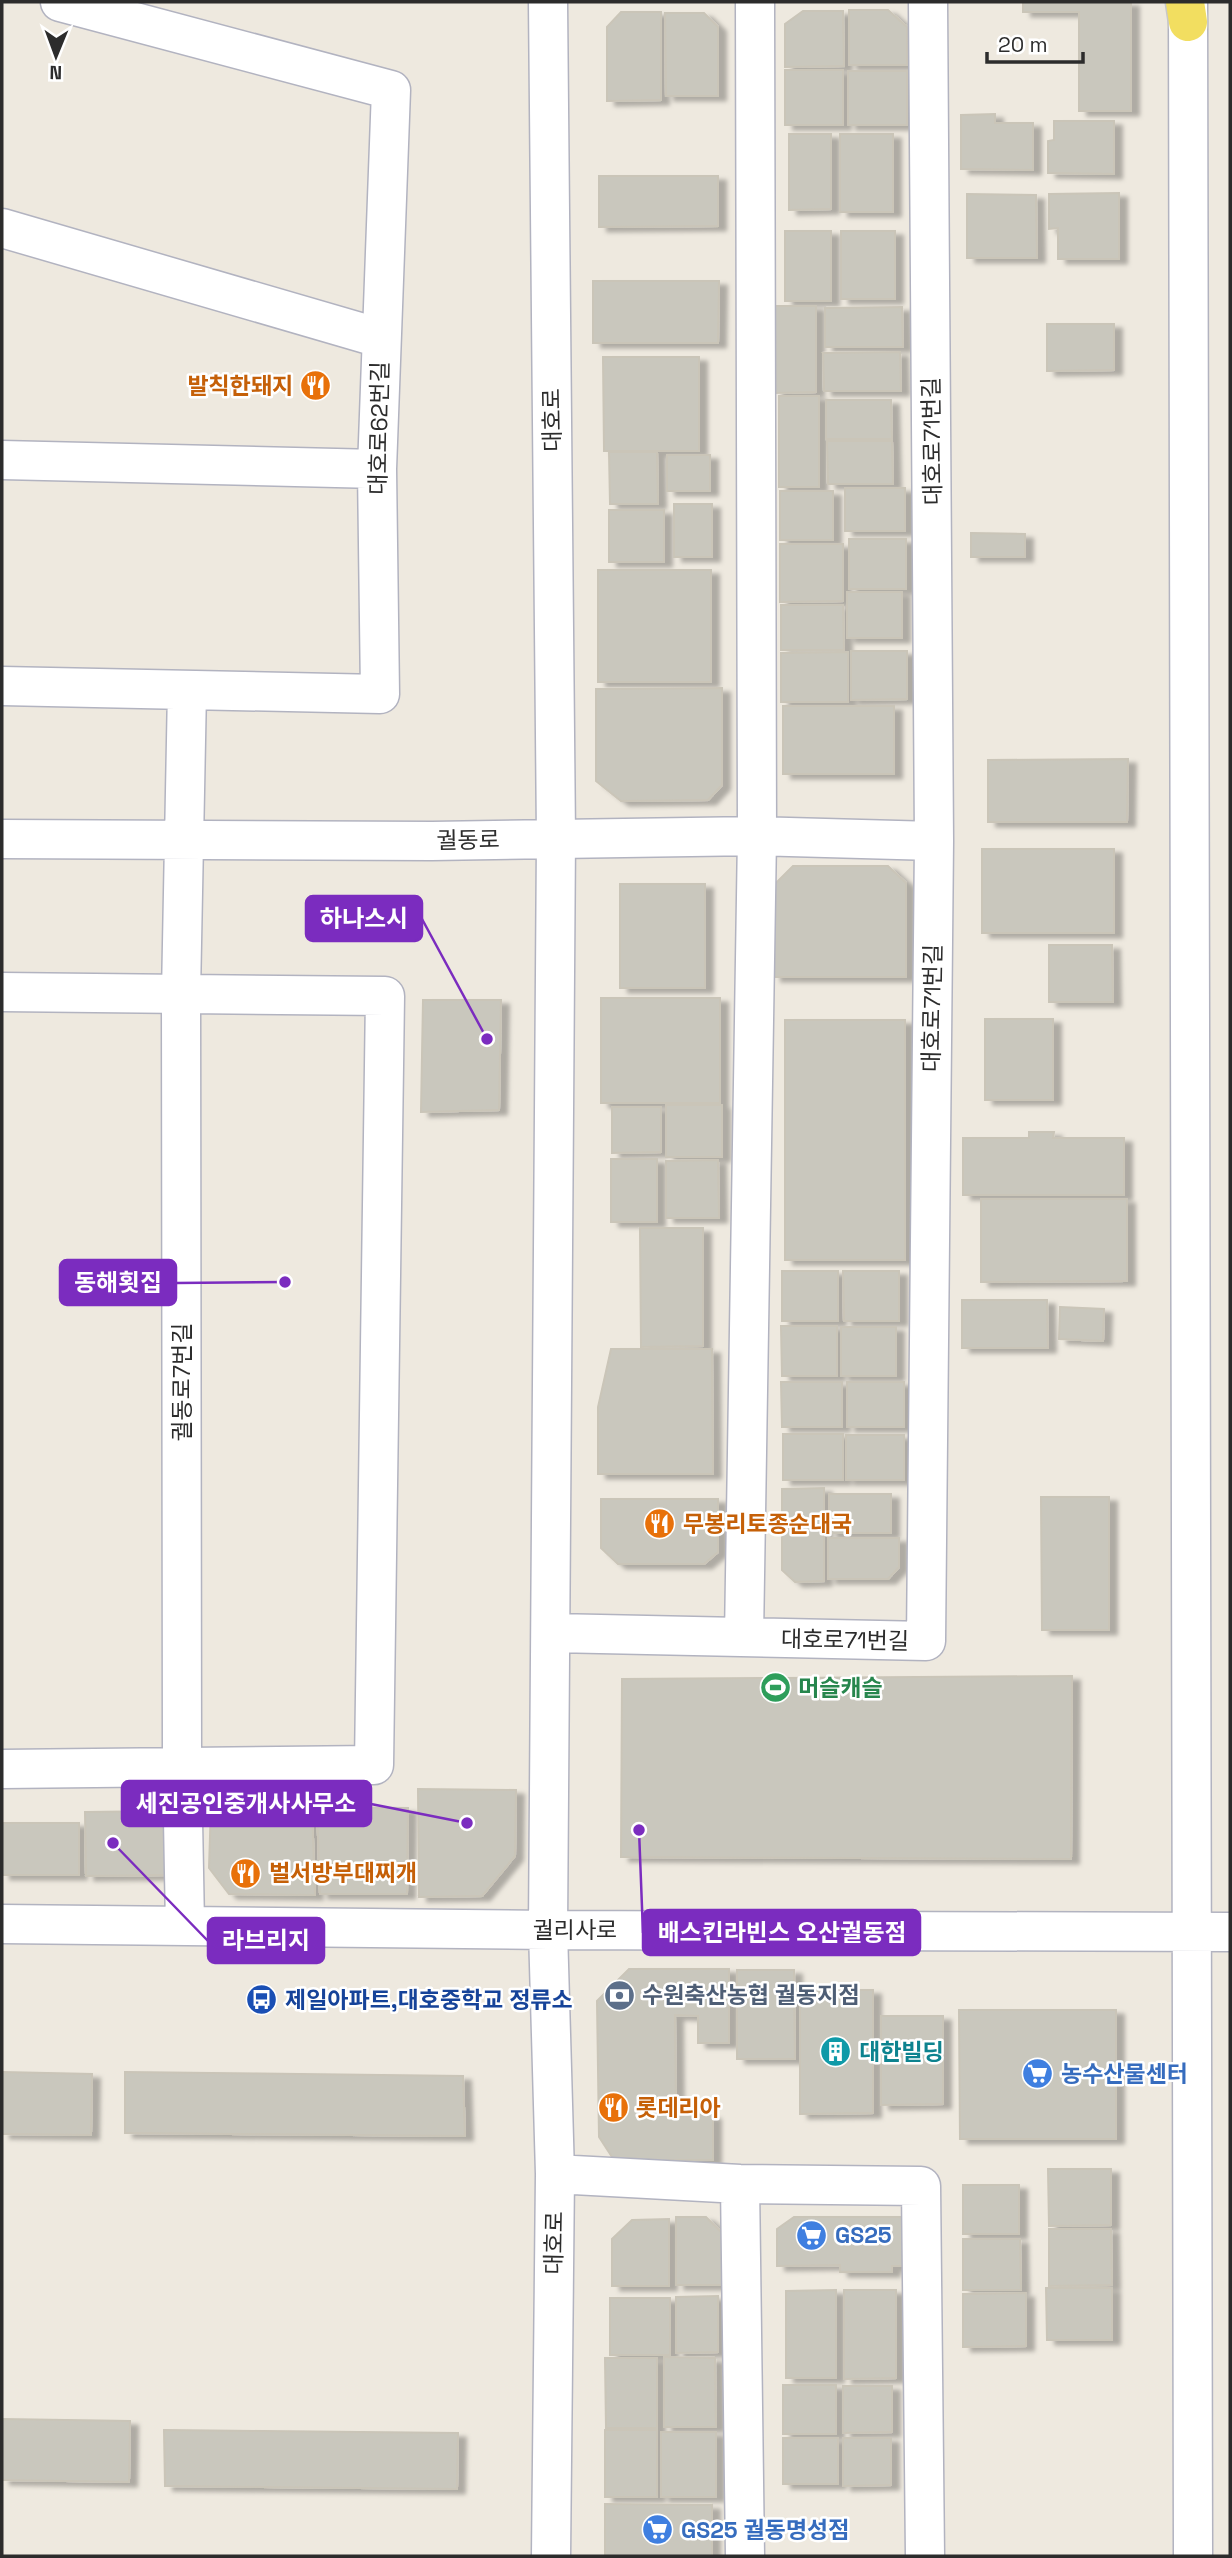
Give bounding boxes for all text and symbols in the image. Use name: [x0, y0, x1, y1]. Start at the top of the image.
north arrow: [21, 21, 91, 91]
scale bar: [987, 21, 1083, 65]
text: 20 m: [998, 31, 1048, 58]
text: N: [49, 60, 62, 85]
street label: 대호로62번길: [363, 361, 395, 495]
restaurant icon: 발칙한돼지: [299, 369, 333, 403]
place label: 발칙한돼지: [187, 371, 293, 401]
street label: 대호로71번길: [916, 377, 948, 505]
street label: 대호로: [536, 388, 568, 452]
street label: 궐동로: [436, 824, 500, 856]
callout: 하나스시: [306, 896, 422, 941]
text: 하나스시: [320, 903, 408, 934]
street label: 대호로71번길: [916, 944, 948, 1072]
callout: 동해횟집: [60, 1260, 176, 1305]
text: 동해횟집: [74, 1267, 162, 1298]
street label: 궐동로7번길: [167, 1323, 197, 1441]
restaurant icon: 무봉리토종순대국: [643, 1507, 677, 1541]
place label: 무봉리토종순대국: [683, 1509, 852, 1539]
street label: 대호로71번길: [781, 1624, 909, 1656]
sports icon: 머슬캐슬: [758, 1671, 792, 1705]
place label: 머슬캐슬: [798, 1673, 883, 1703]
callout: 세진공인중개사사무소: [122, 1781, 371, 1826]
text: 세진공인중개사사무소: [136, 1788, 356, 1819]
restaurant icon: 벌서방부대찌개: [229, 1856, 263, 1890]
place label: 벌서방부대찌개: [269, 1858, 417, 1888]
callout: 배스킨라빈스 오산궐동점: [643, 1910, 920, 1955]
street label: 궐리사로: [533, 1915, 617, 1945]
text: 배스킨라빈스 오산궐동점: [658, 1917, 906, 1948]
callout: 라브리지: [208, 1918, 324, 1963]
text: 라브리지: [222, 1925, 310, 1956]
bank icon: 수원축산농협 궐동지점: [602, 1978, 636, 2012]
place label: 수원축산농협 궐동지점: [642, 1980, 859, 2010]
bus stop icon: 제일아파트,대호중학교 정류소: [245, 1983, 279, 2017]
place label: 제일아파트,대호중학교 정류소: [285, 1985, 573, 2015]
building icon: 대한빌딩: [819, 2035, 853, 2069]
place label: 대한빌딩: [859, 2037, 944, 2067]
supermarket icon: 농수산물센터: [1021, 2057, 1055, 2091]
place label: 농수산물센터: [1061, 2059, 1188, 2089]
restaurant icon: 롯데리아: [596, 2091, 630, 2125]
place label: 롯데리아: [636, 2093, 721, 2123]
street label: 대호로: [538, 2211, 570, 2275]
supermarket icon: GS25: [795, 2218, 829, 2252]
place label: GS25: [835, 2220, 892, 2250]
supermarket icon: GS25 궐동명성점: [641, 2513, 675, 2547]
place label: GS25 궐동명성점: [681, 2515, 849, 2545]

